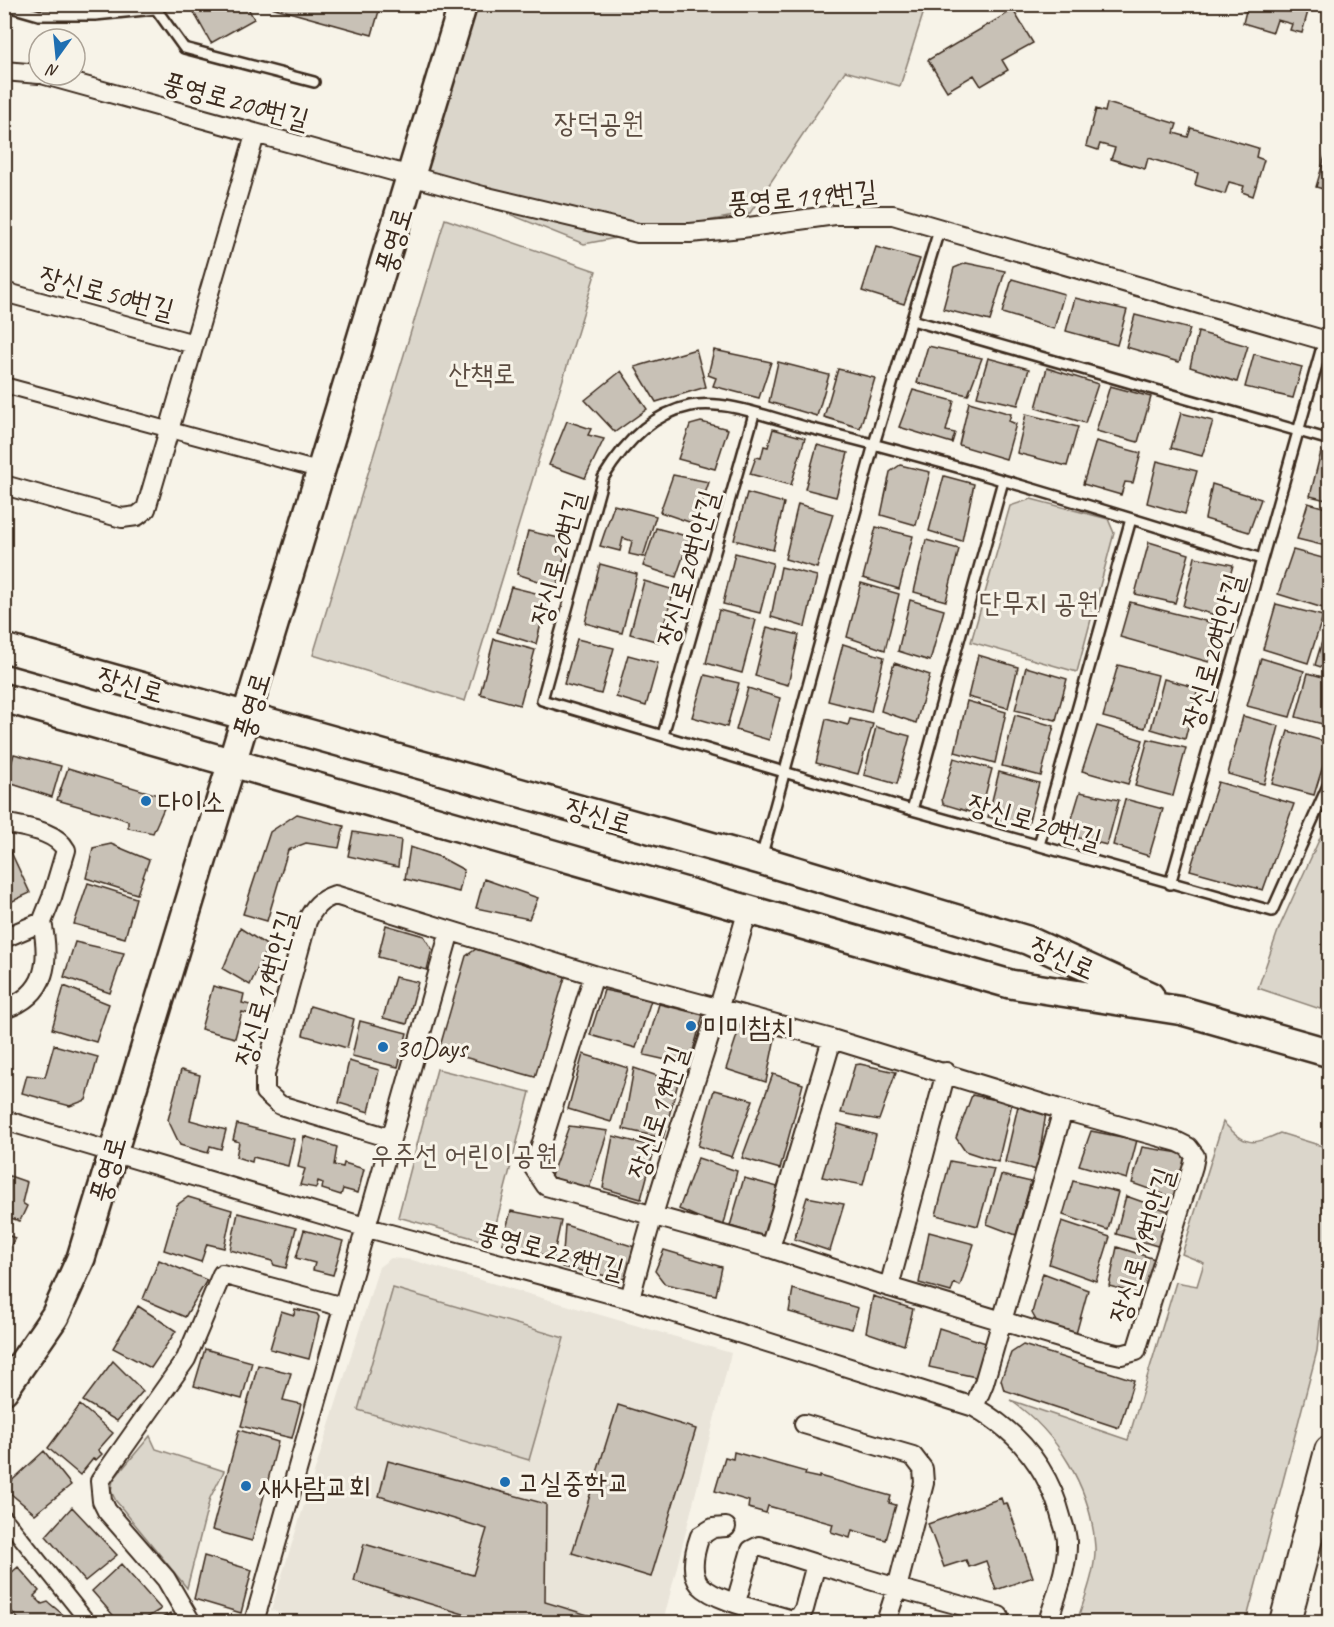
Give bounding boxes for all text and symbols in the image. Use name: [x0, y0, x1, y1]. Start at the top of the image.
north arrow: [27, 27, 87, 87]
text: N: [43, 59, 61, 81]
street label: 풍영로200번길: [159, 64, 313, 137]
park label: 장덕공원: [554, 105, 644, 140]
street label: 풍영로199번길: [726, 173, 879, 220]
street label: 풍영로: [367, 203, 420, 278]
street label: 장신로50번길: [36, 258, 178, 327]
park label: 산책로: [448, 356, 516, 391]
street label: 장신로20번안길: [649, 486, 726, 650]
street label: 장신로20번길: [523, 487, 592, 629]
street label: 장신로20번안길: [1174, 569, 1251, 733]
park label: 단무지 공원: [979, 585, 1099, 620]
street label: 장신로: [94, 658, 168, 711]
street label: 풍영로: [225, 668, 278, 743]
place label: 다이소: [158, 784, 226, 819]
street label: 장신로20번길: [964, 786, 1106, 857]
street label: 장신로: [562, 789, 636, 842]
marker: 다이소: [139, 794, 153, 808]
street label: 장신로19번안길: [227, 906, 304, 1070]
street label: 장신로: [1025, 928, 1101, 987]
place label: 미미참치: [703, 1009, 793, 1044]
marker: 미미참치: [684, 1019, 698, 1033]
place label: 30Days: [395, 1030, 470, 1065]
marker: 30Days: [376, 1040, 390, 1054]
street label: 장신로19번길: [620, 1041, 695, 1183]
street label: 풍영로: [81, 1132, 134, 1206]
park label: 우주선 어린이공원: [370, 1137, 558, 1172]
street label: 장신로19번안길: [1101, 1163, 1182, 1327]
street label: 풍영로229번길: [474, 1214, 628, 1287]
place label: 고실중학교: [517, 1465, 630, 1500]
place label: 새사람교회: [258, 1469, 371, 1504]
marker: 고실중학교: [498, 1475, 512, 1489]
marker: 새사람교회: [239, 1479, 253, 1493]

